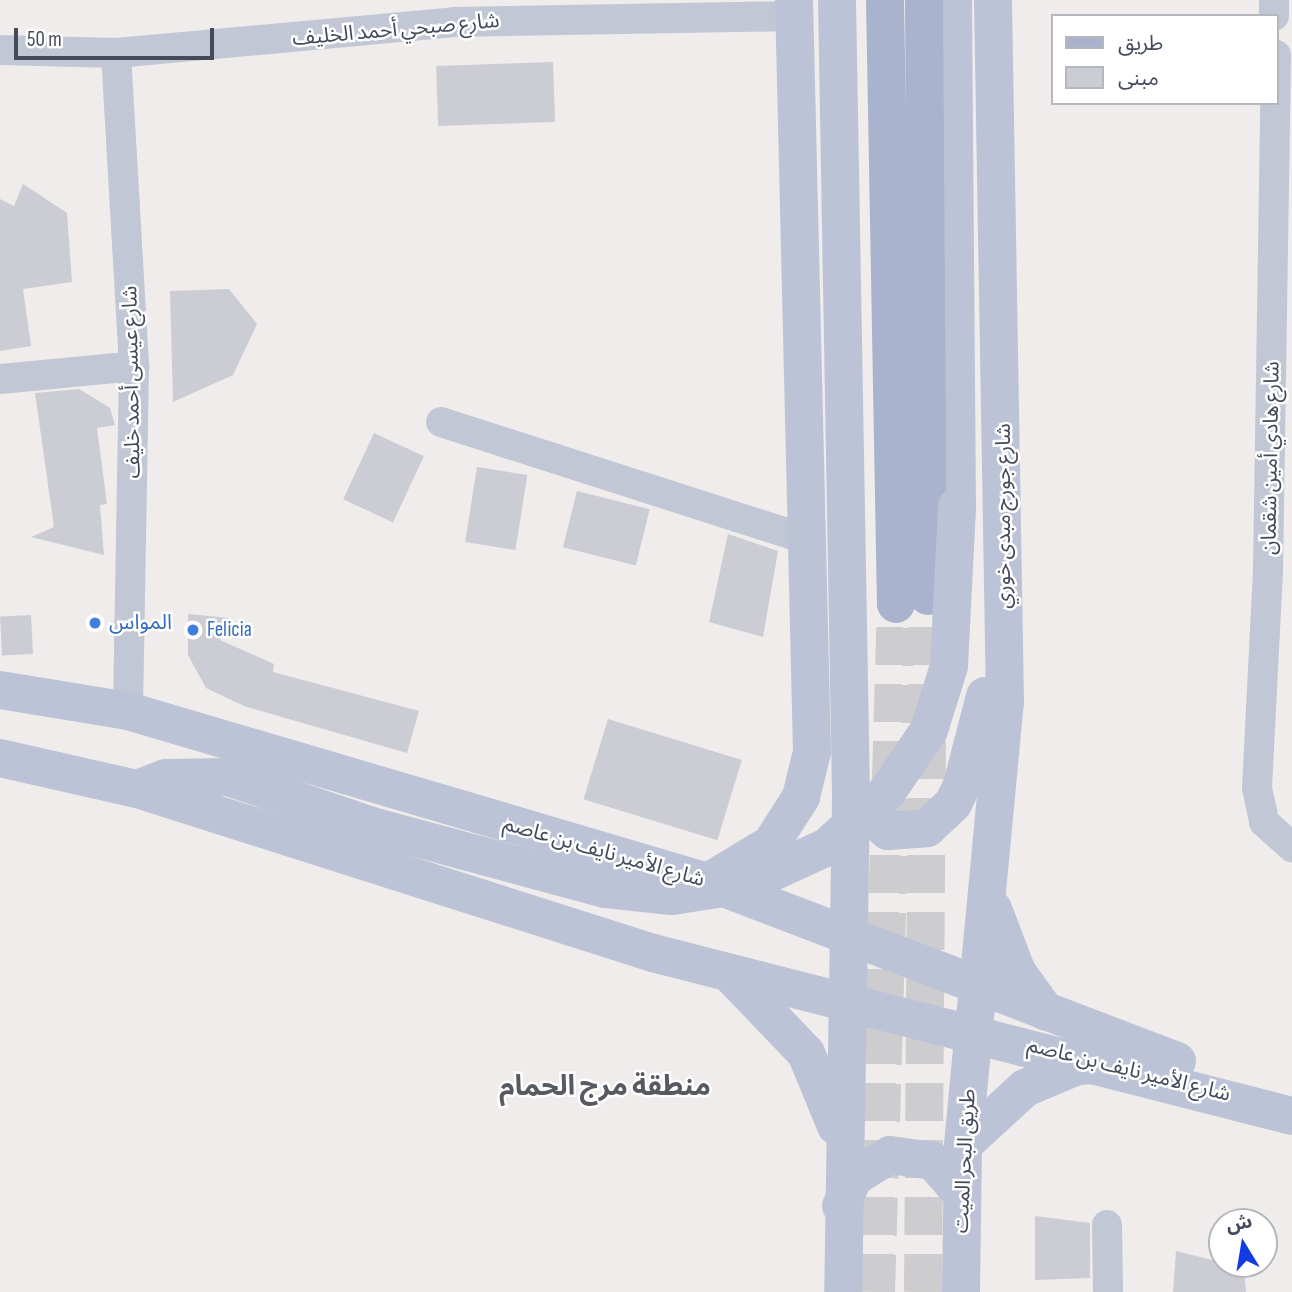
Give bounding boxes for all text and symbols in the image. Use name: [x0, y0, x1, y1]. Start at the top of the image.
street label: شارع صبحي أحمد الخليف: [292, 8, 500, 52]
scale bar: [18, 14, 217, 58]
legend: [1050, 14, 1278, 105]
text: 50 m: [27, 27, 62, 52]
text: طريق: [1118, 31, 1163, 56]
text: مبنى: [1118, 66, 1159, 91]
street label: شارع عيسى أحمد خليف: [118, 285, 146, 479]
street label: شارع هادي أمين شقمان: [1257, 361, 1285, 555]
street label: شارع جورج مبدى خوري: [991, 423, 1017, 609]
place label: المواس: [109, 610, 172, 636]
marker: المواس: [87, 615, 103, 631]
place label: Felicia: [207, 617, 252, 643]
marker: Felicia: [185, 622, 201, 638]
street label: شارع الأمير نايف بن عاصم: [500, 811, 708, 893]
street label: شارع الأمير نايف بن عاصم: [1025, 1033, 1233, 1107]
district label: منطقة مرج الحمام: [499, 1070, 711, 1104]
street label: طريق البحر الميت: [949, 1088, 981, 1234]
north arrow: [1208, 1208, 1278, 1278]
text: ش: [1224, 1210, 1254, 1238]

